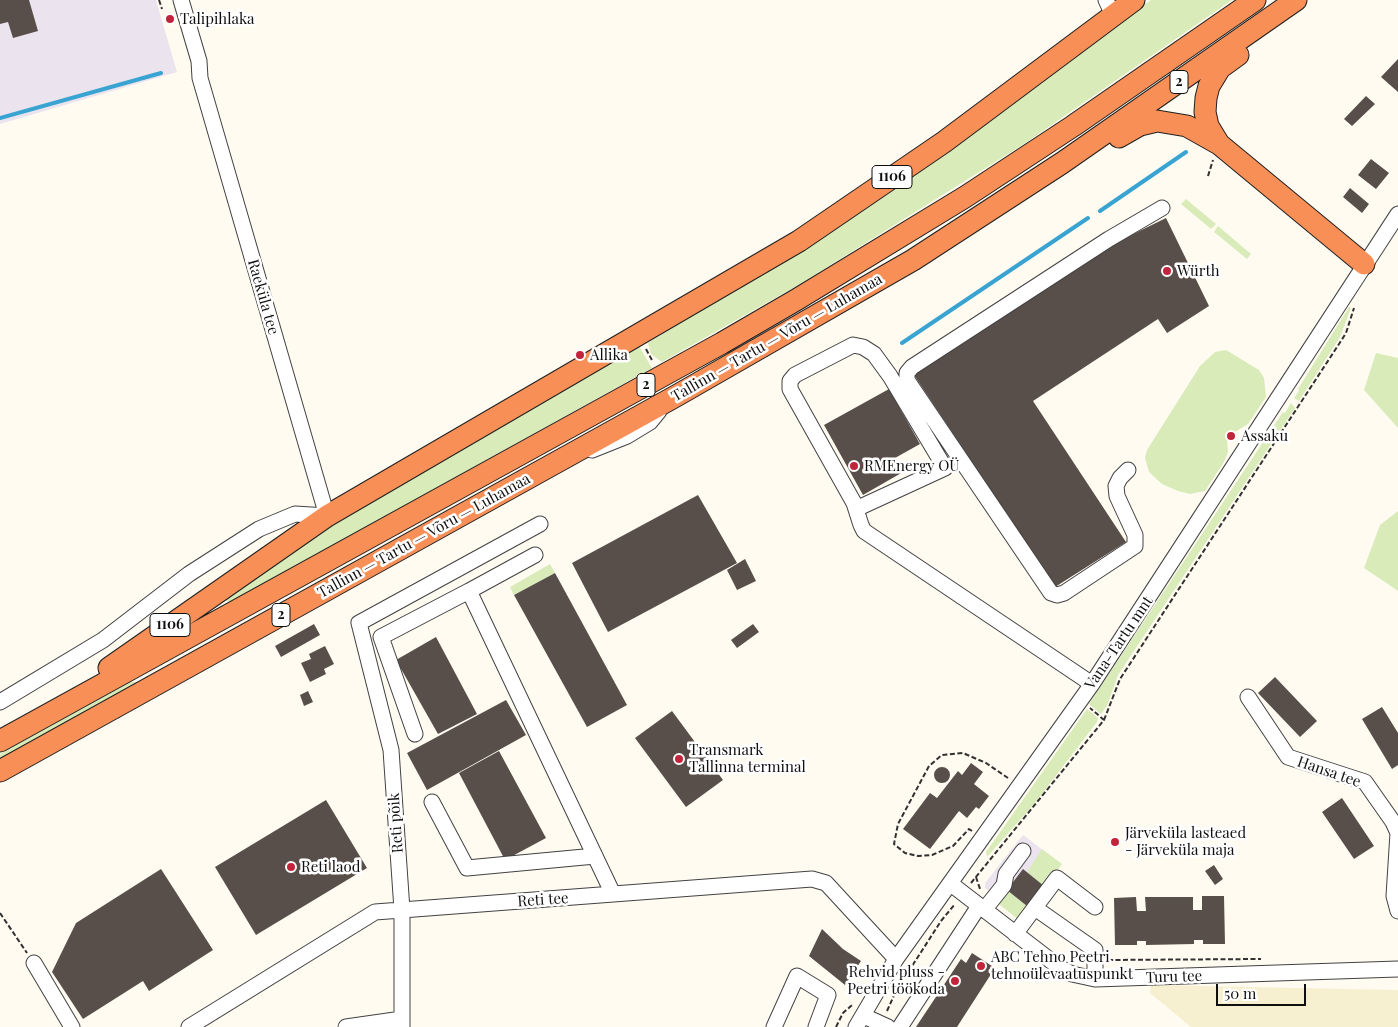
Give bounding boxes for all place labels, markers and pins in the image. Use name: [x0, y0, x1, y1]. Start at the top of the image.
place label: Talipihlaka: [180, 10, 255, 28]
marker: Talipihlaka: [164, 13, 176, 25]
place label: Würth: [1177, 262, 1220, 280]
marker: Würth: [1161, 265, 1173, 277]
place label: Allika: [590, 346, 628, 364]
marker: Allika: [574, 349, 586, 361]
place label: Assaku: [1241, 427, 1288, 445]
marker: Assaku: [1225, 430, 1237, 442]
place label: RMEnergy OÜ: [864, 457, 959, 475]
marker: RMEnergy OÜ: [848, 460, 860, 472]
place label: Transmark Tallinna terminal: [689, 741, 806, 776]
marker: Transmark Tallinna terminal: [673, 753, 685, 765]
place label: Järveküla lasteaed - Järveküla maja: [1125, 824, 1246, 859]
marker: Järveküla lasteaed - Järveküla maja: [1109, 836, 1121, 848]
place label: Reti laod: [301, 858, 360, 876]
marker: Reti laod: [285, 861, 297, 873]
place label: ABC Tehno Peetri tehnoülevaatuspunkt: [991, 948, 1133, 983]
marker: ABC Tehno Peetri tehnoülevaatuspunkt: [975, 960, 987, 972]
place label: Rehvid pluss - Peetri töökoda: [847, 963, 945, 998]
marker: Rehvid pluss - Peetri töökoda: [949, 975, 961, 987]

